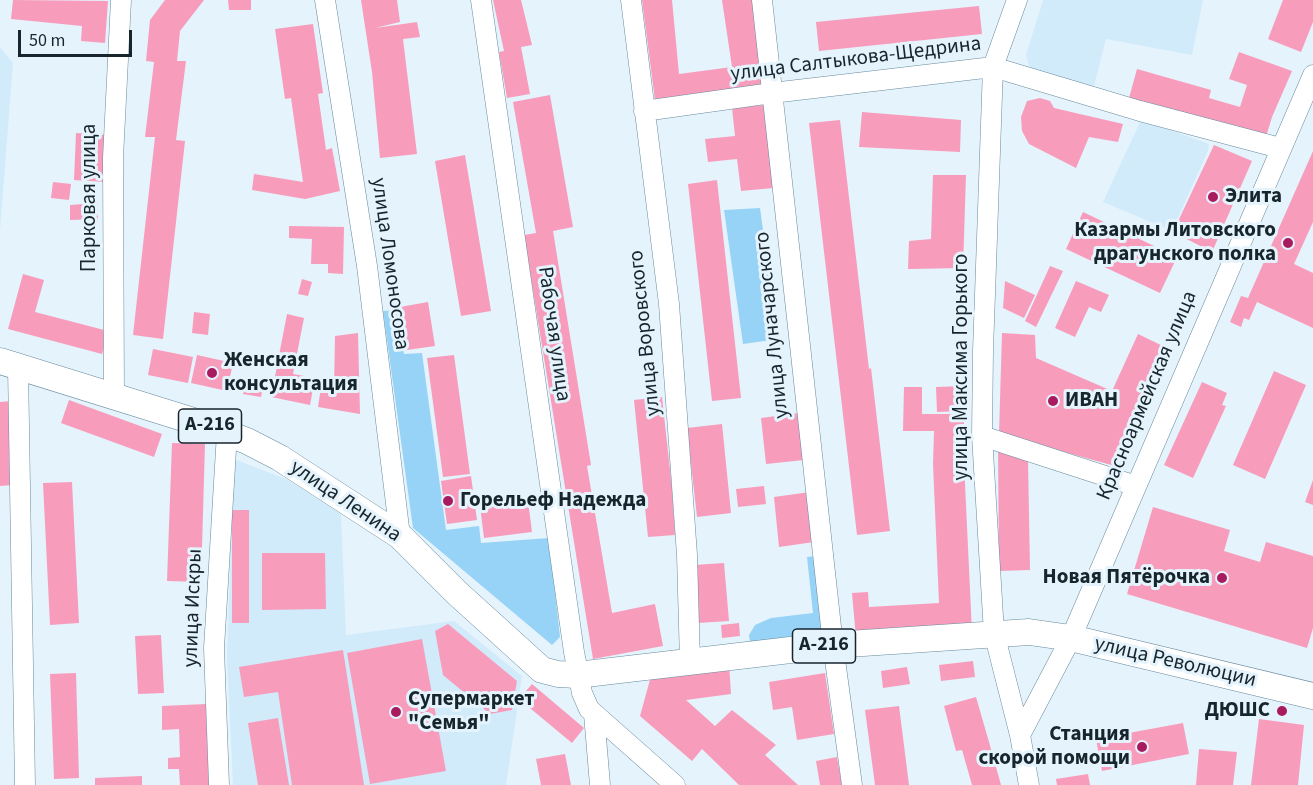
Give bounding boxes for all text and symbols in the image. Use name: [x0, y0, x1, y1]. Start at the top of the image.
scale bar: [21, 18, 135, 56]
text: 50 m: [29, 28, 65, 53]
street label: улица Салтыкова-Щедрина: [729, 32, 983, 88]
street label: Парковая улица: [77, 124, 103, 272]
street label: улица Ломоносова: [364, 176, 414, 352]
place label: Элита: [1225, 184, 1282, 210]
marker: Элита: [1206, 190, 1220, 204]
place label: Казармы Литовского драгунского полка: [1074, 218, 1276, 268]
street label: улица Луначарского: [751, 230, 795, 420]
marker: Казармы Литовского драгунского полка: [1281, 236, 1295, 250]
street label: улица Воровского: [625, 249, 667, 417]
street label: улица Максима Горького: [949, 254, 975, 480]
street label: Рабочая улица: [531, 265, 575, 403]
street label: Красноармейская улица: [1092, 288, 1204, 504]
place label: Женская консультация: [224, 348, 358, 398]
marker: Женская консультация: [205, 366, 219, 380]
place label: ИВАН: [1065, 388, 1118, 414]
marker: ИВАН: [1046, 394, 1060, 408]
road number: А-216: [178, 409, 242, 443]
street label: улица Ленина: [285, 456, 405, 548]
place label: Горельеф Надежда: [460, 488, 646, 514]
marker: Горельеф Надежда: [441, 494, 455, 508]
street label: улица Искры: [179, 548, 209, 668]
place label: Новая Пятёрочка: [1043, 565, 1210, 591]
marker: Новая Пятёрочка: [1215, 571, 1229, 585]
road number: А-216: [792, 629, 856, 663]
street label: улица Революции: [1092, 632, 1258, 694]
place label: Супермаркет "Семья": [408, 687, 535, 737]
place label: ДЮШС: [1205, 698, 1270, 724]
marker: ДЮШС: [1275, 704, 1289, 718]
marker: Супермаркет "Семья": [389, 705, 403, 719]
place label: Станция скорой помощи: [979, 722, 1130, 772]
marker: Станция скорой помощи: [1135, 740, 1149, 754]

